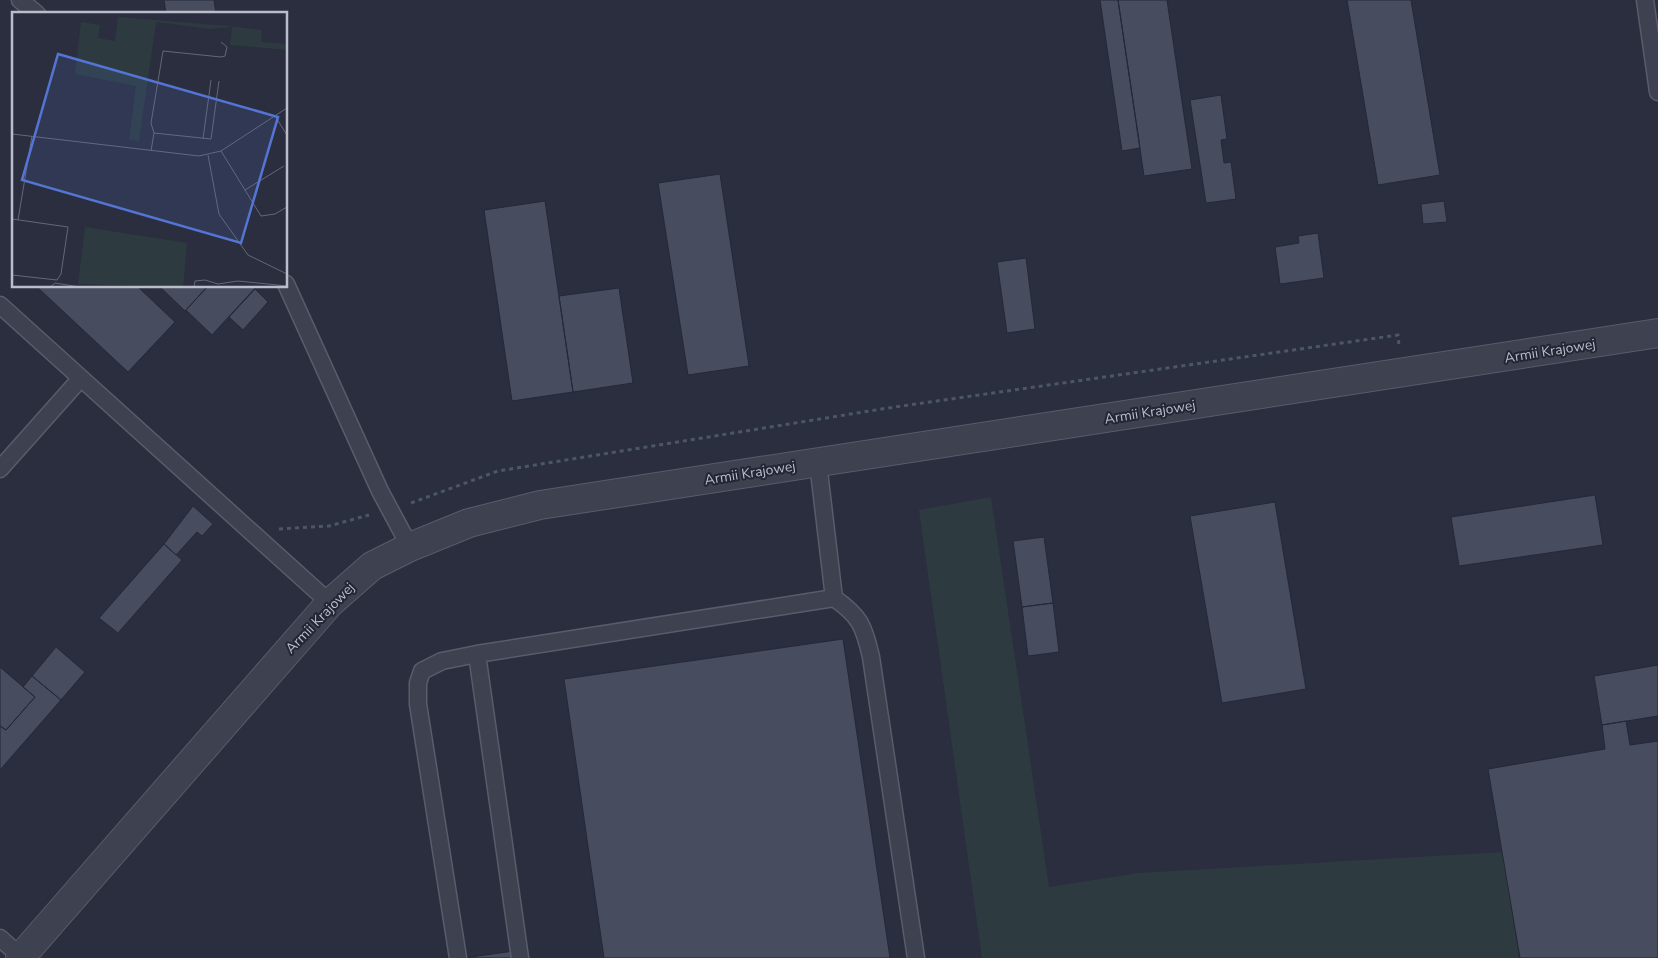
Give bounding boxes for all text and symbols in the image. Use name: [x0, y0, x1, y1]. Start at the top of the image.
inset map: [12, 12, 288, 288]
street label: Armii Krajowej: [1503, 334, 1597, 368]
street label: Armii Krajowej: [1103, 395, 1197, 429]
street label: Armii Krajowej: [703, 456, 797, 490]
street label: Armii Krajowej: [281, 578, 359, 658]

